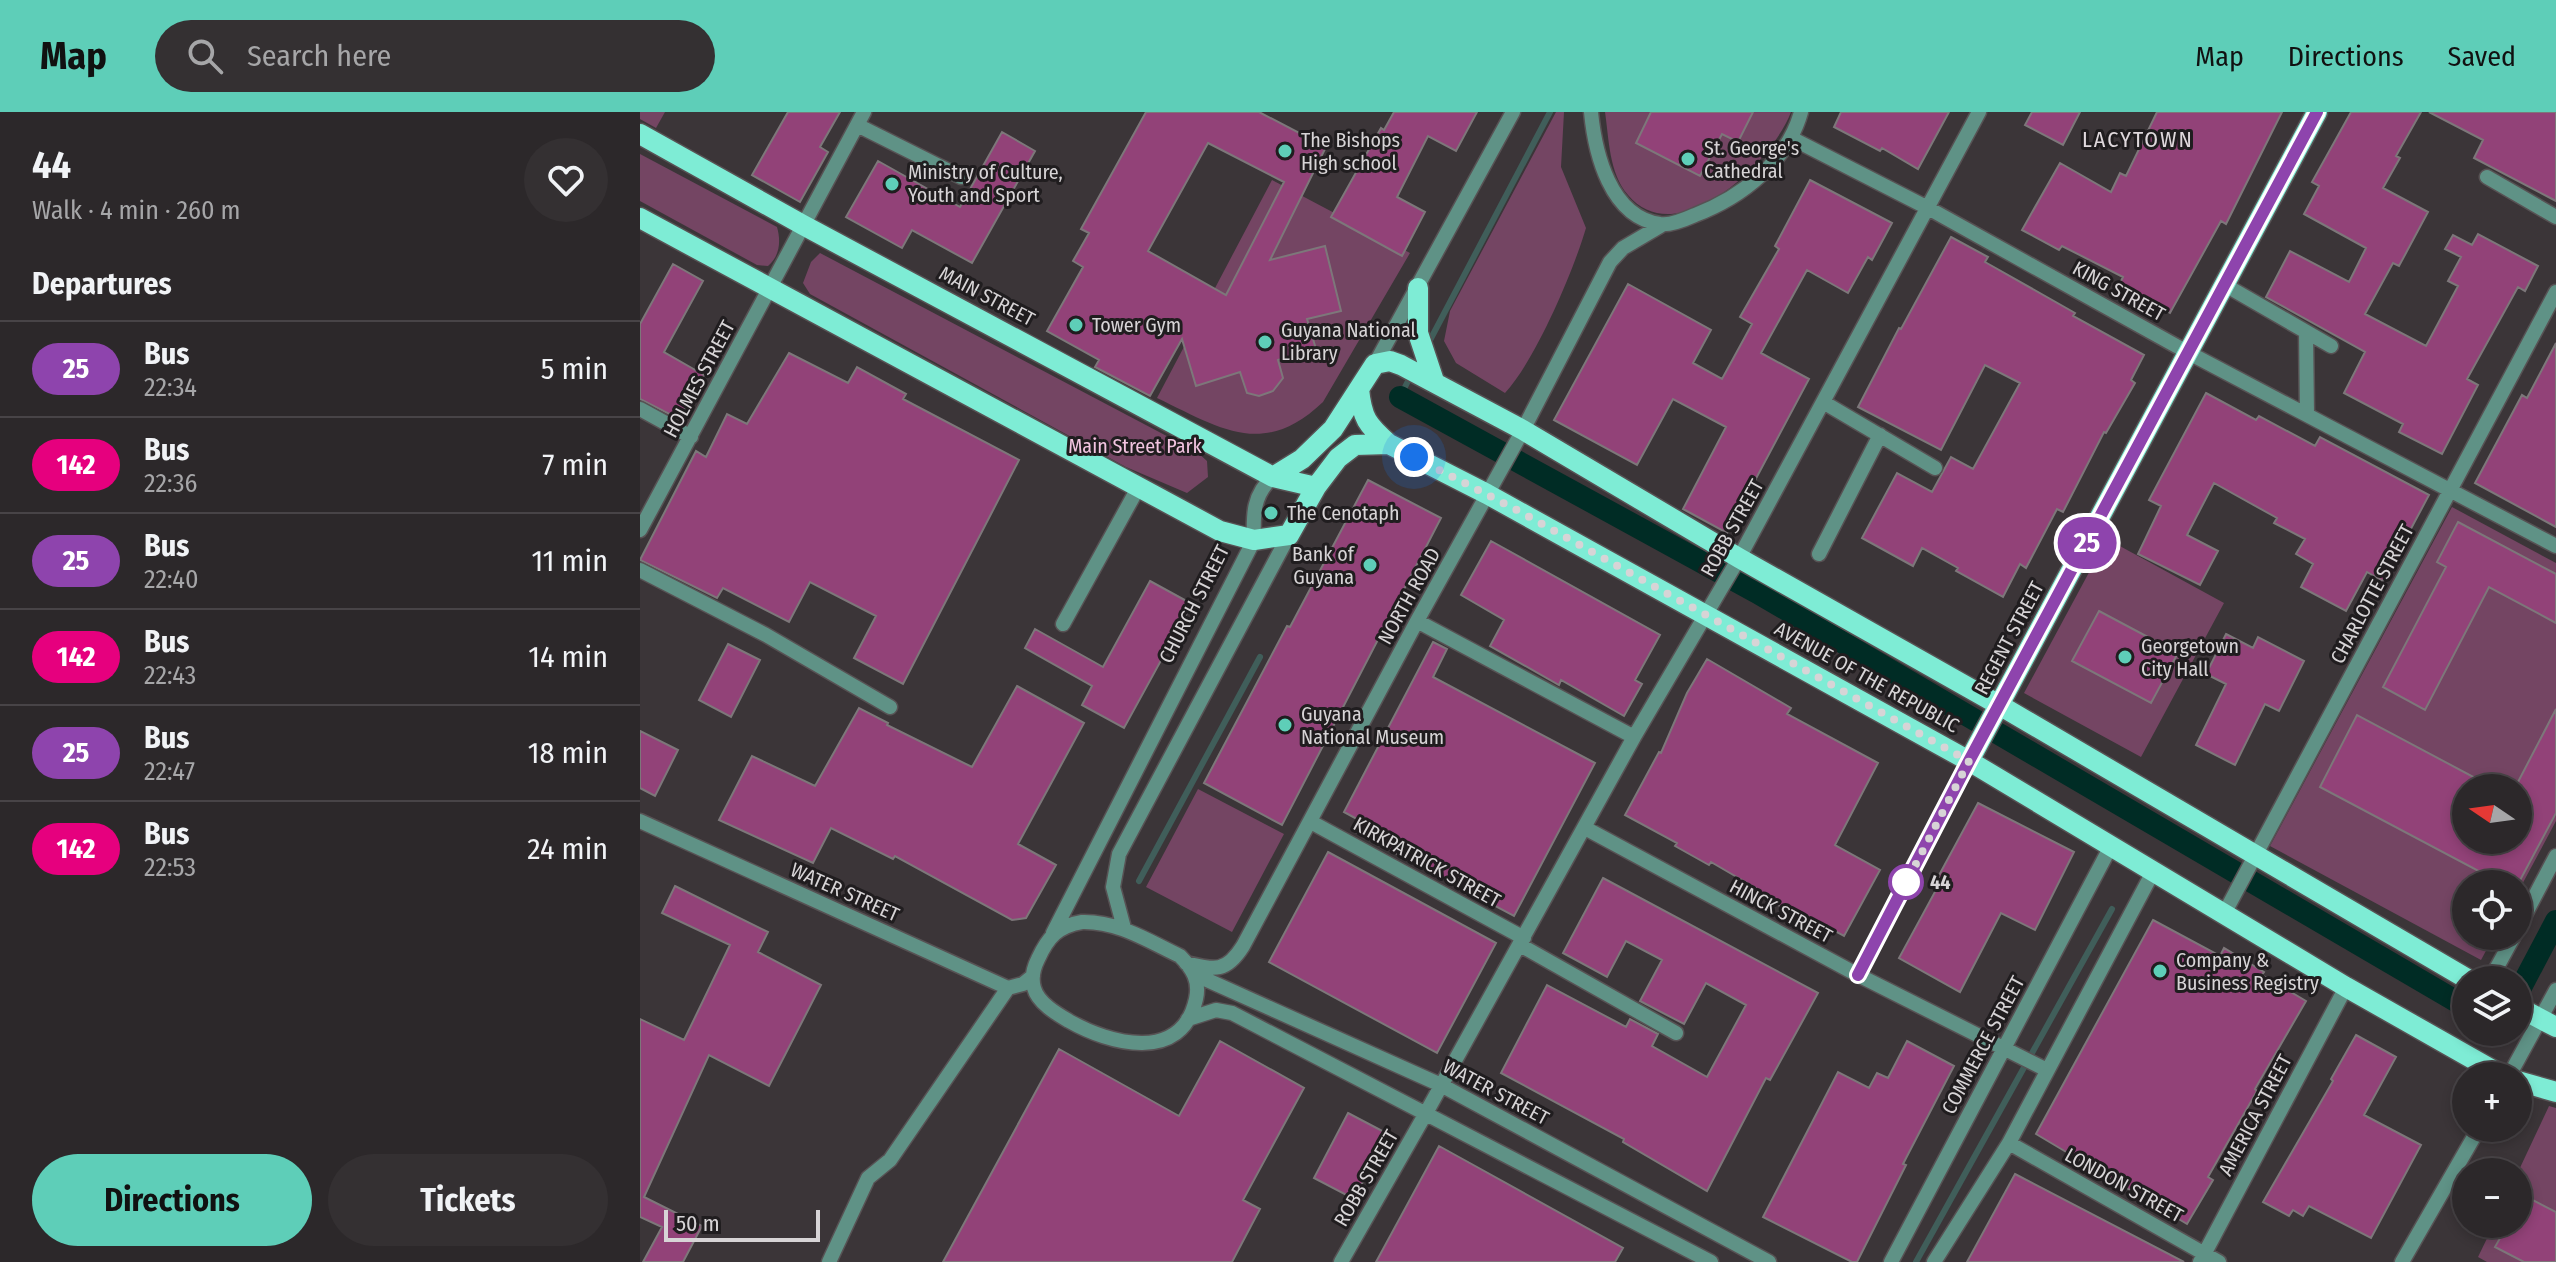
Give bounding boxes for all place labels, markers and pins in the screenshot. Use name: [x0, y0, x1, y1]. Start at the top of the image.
place label: The Bishops High school: [1301, 128, 1400, 175]
place label: St. George's Cathedral: [1704, 136, 1799, 183]
marker: The Bishops High school: [1276, 142, 1294, 160]
marker: St. George's Cathedral: [1679, 150, 1697, 168]
place label: Ministry of Culture, Youth and Sport: [908, 160, 1063, 207]
marker: Ministry of Culture, Youth and Sport: [883, 175, 901, 193]
place label: Tower Gym: [1092, 313, 1181, 337]
marker: Tower Gym: [1067, 316, 1085, 334]
place label: Guyana National Library: [1281, 318, 1416, 365]
marker: Guyana National Library: [1256, 333, 1274, 351]
place label: The Cenotaph: [1287, 501, 1399, 525]
marker: The Cenotaph: [1262, 504, 1280, 522]
place label: Bank of Guyana: [1292, 542, 1356, 589]
marker: Bank of Guyana: [1361, 556, 1379, 574]
place label: Georgetown City Hall: [2141, 634, 2239, 681]
marker: Georgetown City Hall: [2116, 648, 2134, 666]
place label: Guyana National Museum: [1301, 702, 1444, 749]
marker: Guyana National Museum: [1276, 716, 1294, 734]
marker: 44: [1889, 865, 1923, 899]
place label: 44: [1930, 870, 1951, 894]
place label: Company & Business Registry: [2176, 948, 2319, 995]
marker: Company & Business Registry: [2151, 962, 2169, 980]

